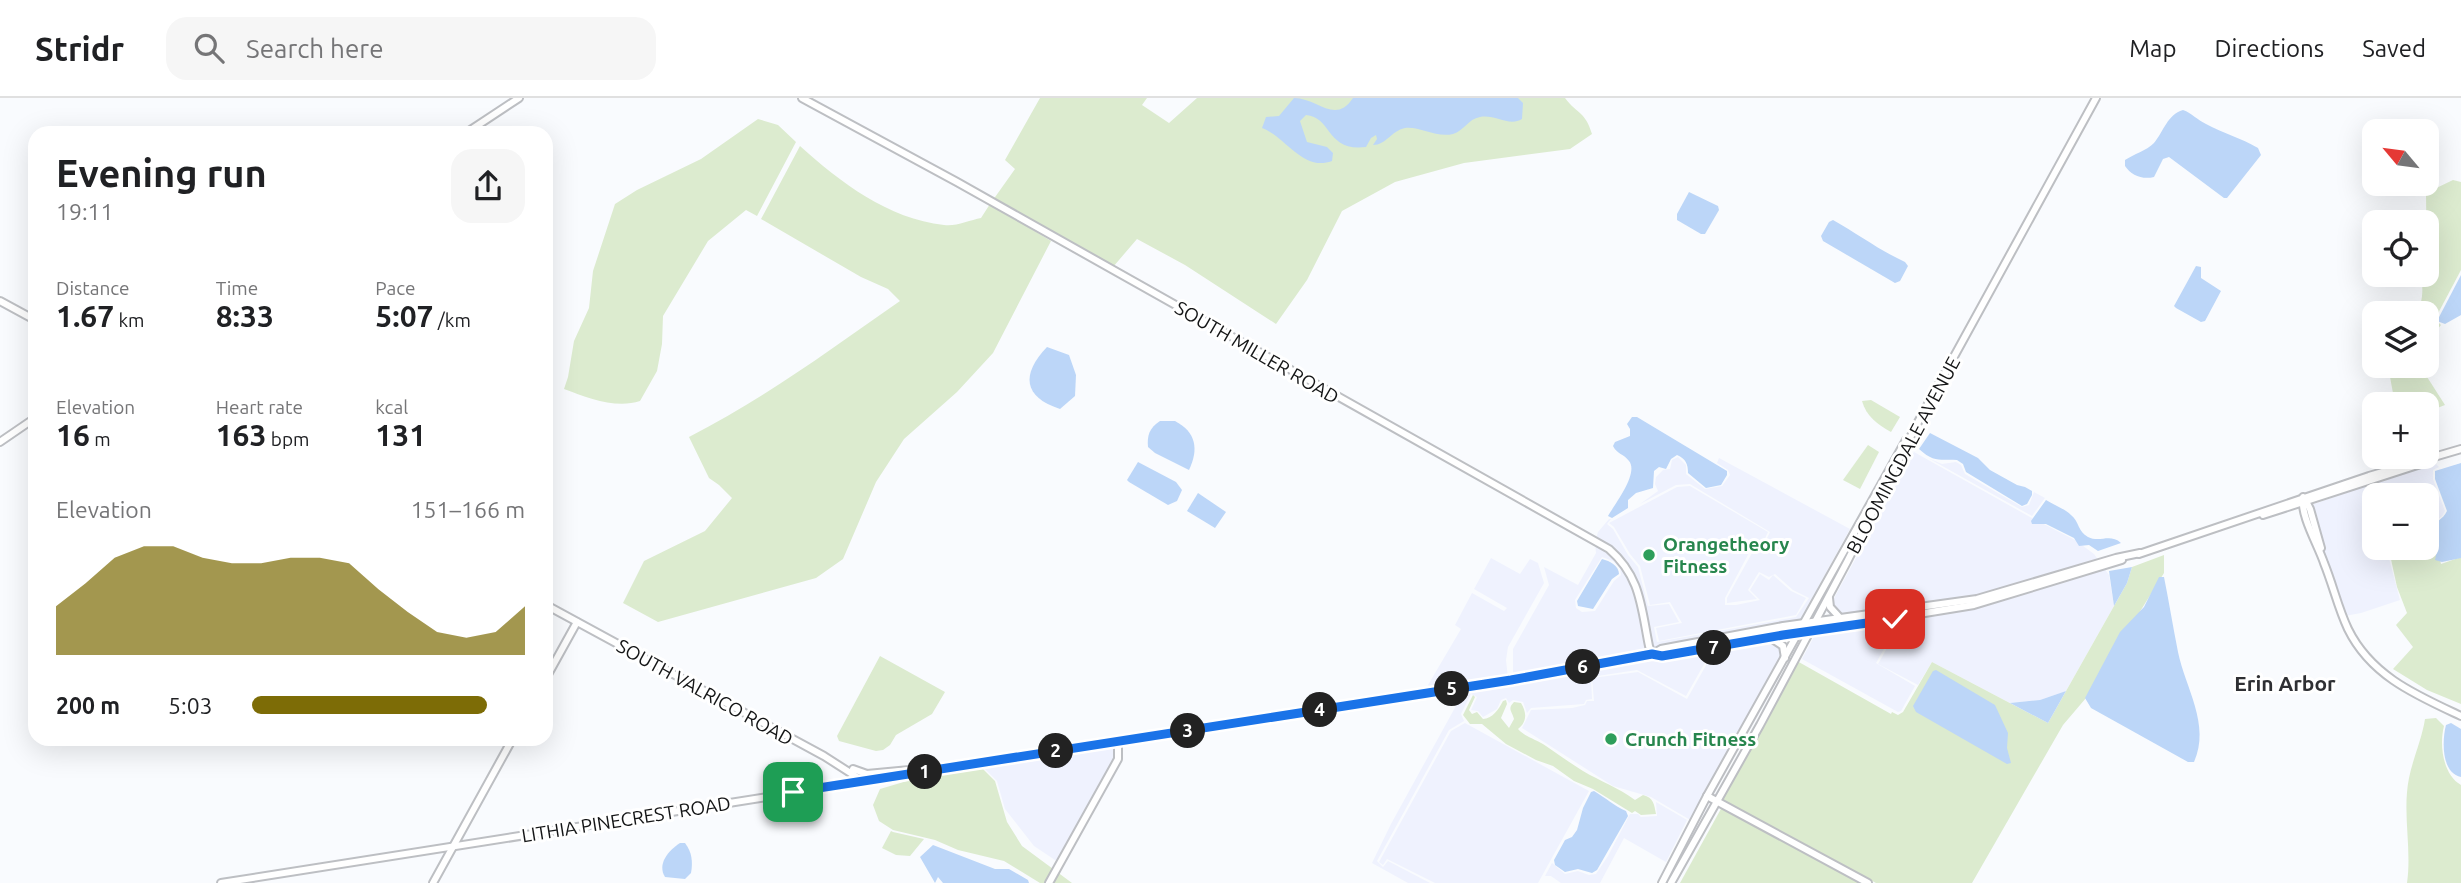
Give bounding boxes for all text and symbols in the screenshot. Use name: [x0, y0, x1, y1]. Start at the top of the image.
search box: [166, 17, 656, 80]
icon: search: [190, 29, 228, 67]
text: Stridr: [35, 30, 124, 67]
text: Search here: [246, 34, 383, 63]
text: Map: [2129, 35, 2176, 62]
text: Directions: [2214, 35, 2324, 62]
text: Saved: [2362, 35, 2426, 62]
north arrow: [2362, 119, 2440, 196]
map controls: [2362, 119, 2439, 560]
button: share: [451, 149, 525, 223]
text: Evening run: [56, 152, 267, 194]
text: 19:11: [56, 199, 114, 224]
button: locate: [2362, 210, 2439, 287]
text: Distance: [56, 277, 130, 299]
text: Time: [216, 277, 258, 299]
text: Pace: [375, 277, 416, 299]
street label: SOUTH MILLER ROAD: [1171, 296, 1343, 408]
text: 1.67: [56, 299, 114, 333]
text: 8:33: [216, 299, 274, 333]
text: 5:07: [375, 299, 433, 333]
button: layers: [2362, 301, 2439, 378]
text: km: [114, 309, 144, 331]
text: /km: [433, 309, 471, 331]
street label: BLOOMINGDALE AVENUE: [1842, 353, 1964, 557]
button: +: [2362, 392, 2439, 469]
text: Elevation: [56, 396, 135, 418]
text: Heart rate: [216, 396, 303, 418]
text: kcal: [375, 396, 408, 418]
text: 16: [56, 418, 90, 452]
text: 163: [216, 418, 266, 452]
text: 131: [375, 418, 426, 452]
text: m: [90, 428, 111, 450]
text: bpm: [266, 428, 309, 450]
button: −: [2362, 483, 2439, 560]
text: Elevation: [56, 497, 152, 522]
text: 151–166 m: [411, 497, 525, 522]
place label: Orangetheory Fitness: [1663, 533, 1789, 577]
marker: Orangetheory Fitness: [1641, 547, 1657, 563]
pin: [1865, 589, 1925, 649]
icon: check: [1876, 600, 1914, 638]
pin: 7: [1696, 630, 1732, 666]
street label: SOUTH VALRICO ROAD: [613, 634, 797, 750]
text: 7: [1708, 636, 1719, 658]
pin: 6: [1566, 650, 1600, 684]
text: 6: [1577, 655, 1588, 677]
district label: Erin Arbor: [2234, 671, 2336, 695]
pin: 5: [1434, 672, 1470, 706]
text: 5: [1446, 677, 1457, 699]
pin: 4: [1302, 692, 1338, 728]
text: 200 m: [56, 693, 120, 718]
text: 5:03: [168, 693, 213, 718]
text: 4: [1314, 698, 1325, 720]
pin: 3: [1170, 714, 1206, 748]
text: 3: [1182, 719, 1193, 741]
place label: Crunch Fitness: [1625, 728, 1756, 750]
marker: Crunch Fitness: [1603, 731, 1619, 747]
pin: 2: [1038, 734, 1074, 768]
text: 2: [1050, 739, 1061, 761]
pin: 1: [908, 754, 942, 790]
text: 1: [919, 760, 930, 782]
pin: [763, 762, 823, 822]
icon: arrive: [774, 773, 812, 811]
street label: LITHIA PINECREST ROAD: [520, 792, 732, 846]

